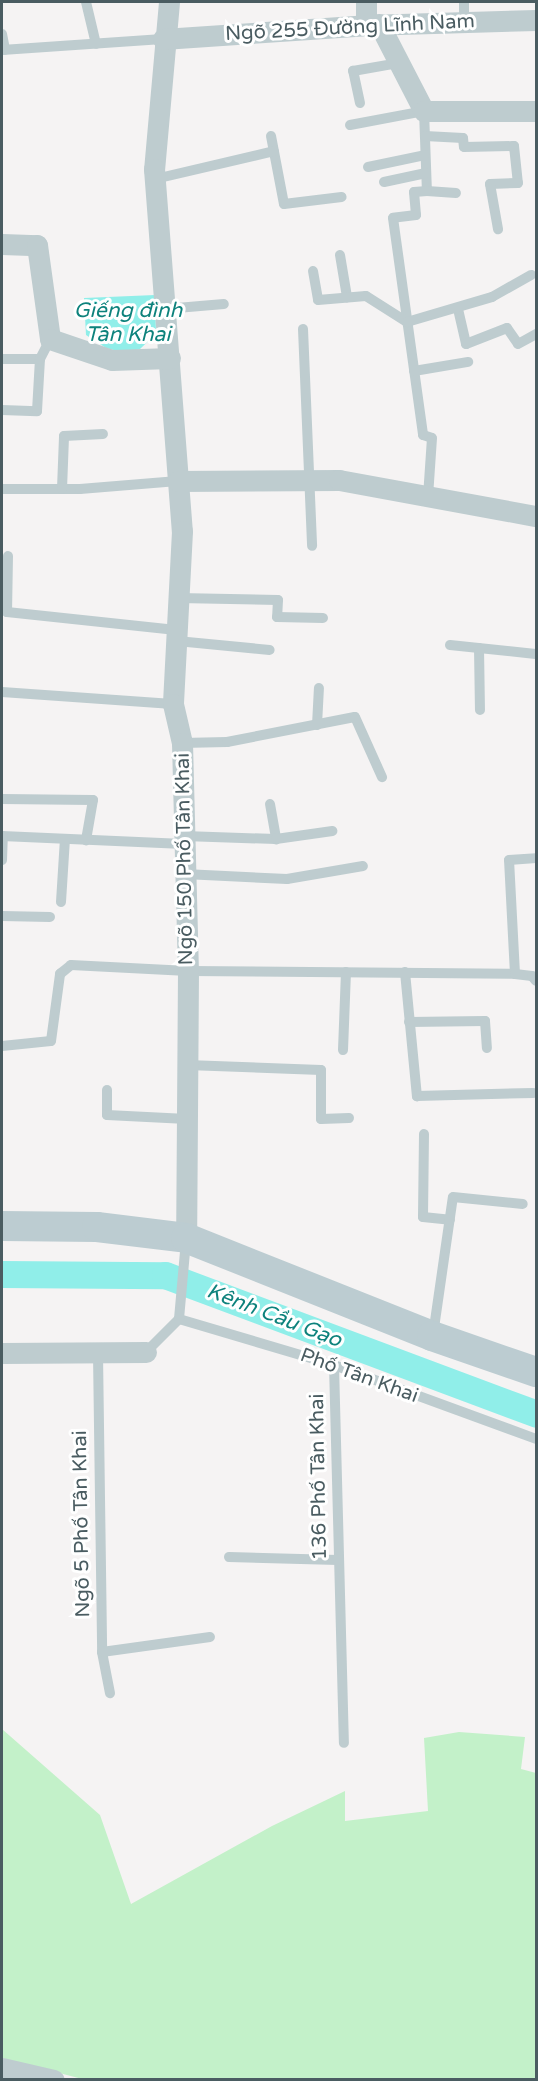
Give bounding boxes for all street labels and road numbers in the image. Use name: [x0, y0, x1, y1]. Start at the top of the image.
street label: Ngõ 255 Đường Lĩnh Nam: [225, 9, 475, 47]
street label: Ngõ 150 Phố Tân Khai: [171, 753, 199, 965]
street label: Phố Tân Khai: [297, 1344, 421, 1408]
street label: 136 Phố Tân Khai: [306, 1393, 332, 1561]
street label: Ngõ 5 Phố Tân Khai: [68, 1430, 96, 1618]

